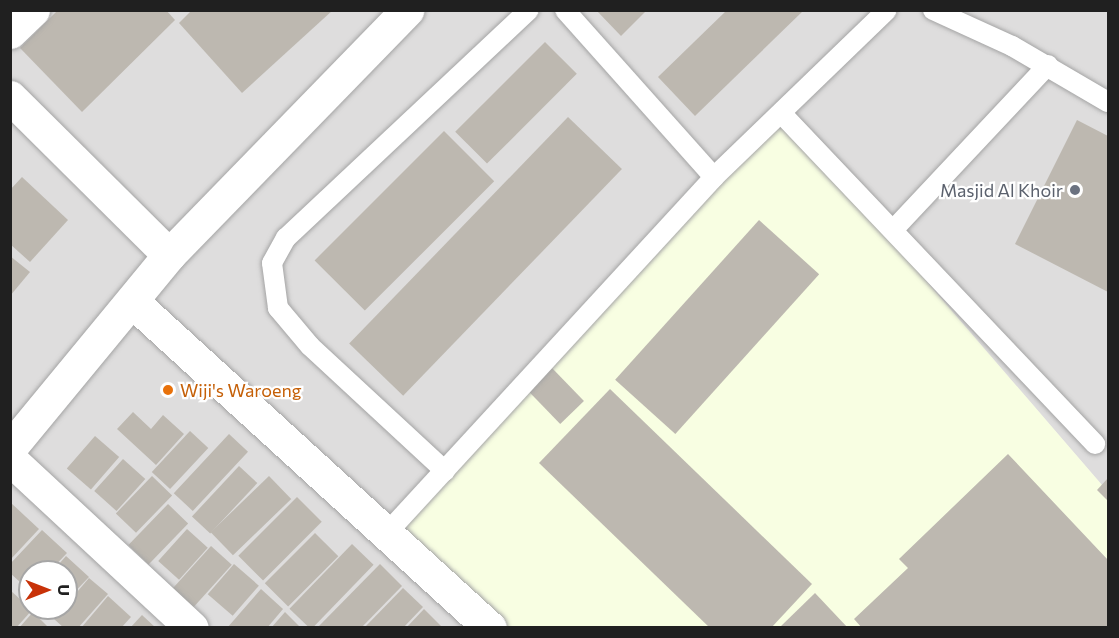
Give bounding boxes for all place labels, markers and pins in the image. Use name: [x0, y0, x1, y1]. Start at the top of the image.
place label: Masjid Al Khoir: [940, 179, 1063, 201]
marker: Masjid Al Khoir: [1068, 183, 1082, 197]
place label: Wiji's Waroeng: [180, 379, 301, 401]
marker: Wiji's Waroeng: [161, 383, 175, 397]

